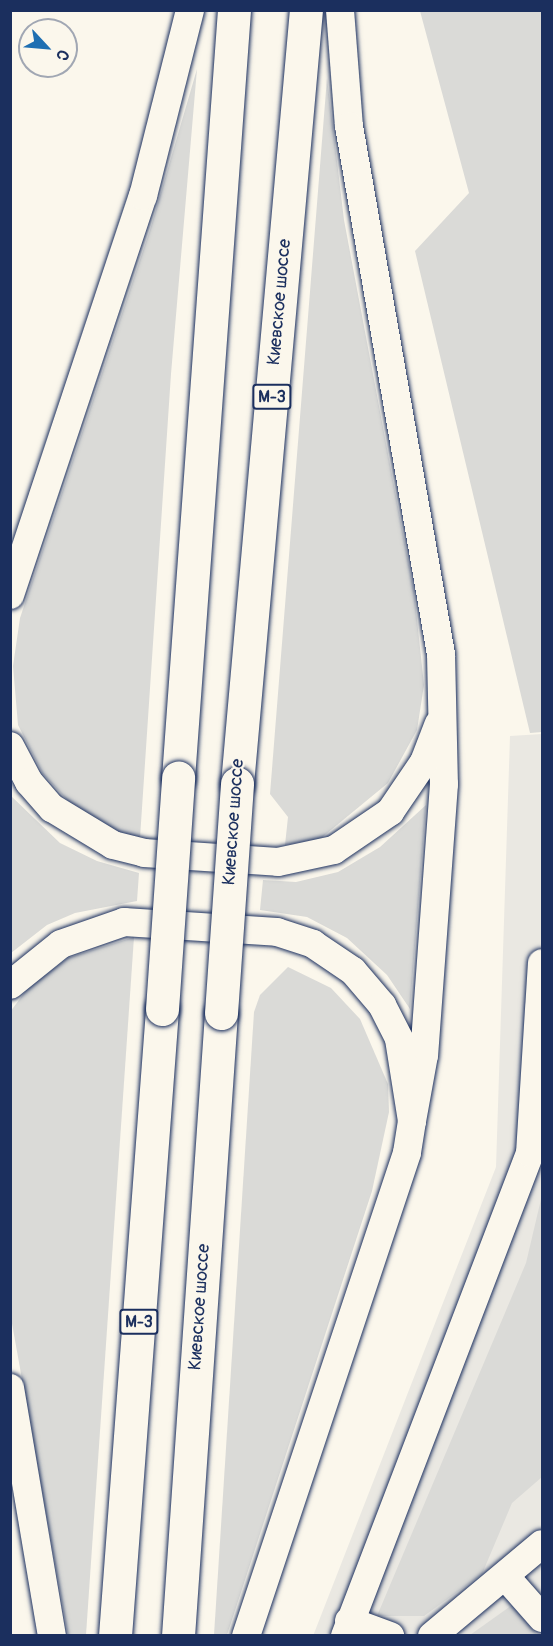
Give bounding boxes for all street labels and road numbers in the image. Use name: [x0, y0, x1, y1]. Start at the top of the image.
street label: Киевское шоссе: [264, 238, 296, 366]
road number: М-3: [251, 384, 293, 410]
street label: Киевское шоссе: [219, 758, 249, 886]
street label: Киевское шоссе: [185, 1243, 215, 1371]
road number: М-3: [118, 1309, 160, 1335]

